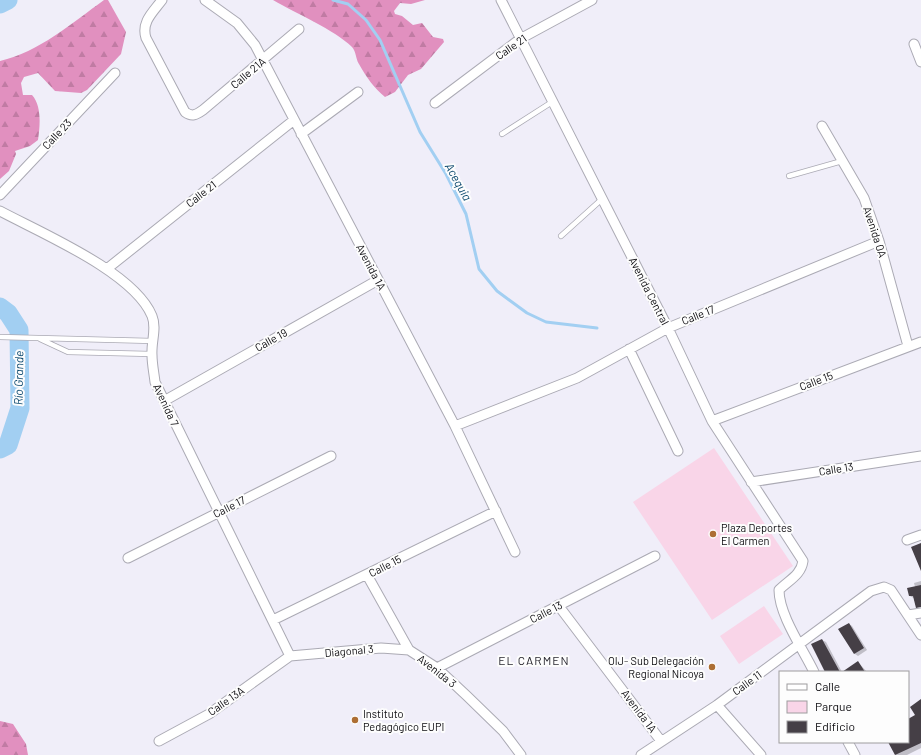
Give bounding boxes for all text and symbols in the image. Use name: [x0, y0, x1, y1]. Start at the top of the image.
street label: Calle 21: [493, 31, 529, 62]
street label: Calle 21A: [228, 54, 268, 91]
street label: Calle 23: [39, 116, 74, 152]
water label: Acequia: [443, 160, 475, 203]
street label: Calle 21: [183, 178, 218, 209]
street label: Avenida 0A: [861, 205, 890, 259]
street label: Avenida 1A: [354, 241, 389, 292]
street label: Avenida Central: [627, 255, 672, 327]
street label: Calle 17: [679, 302, 716, 327]
street label: Calle 19: [252, 325, 289, 354]
water label: Río Grande: [11, 351, 25, 405]
street label: Calle 15: [797, 368, 835, 393]
street label: Avenida 7: [151, 382, 182, 428]
street label: Calle 13: [818, 459, 854, 478]
street label: Calle 17: [210, 493, 247, 520]
place label: Plaza Deportes El Carmen: [721, 521, 792, 547]
marker: Plaza Deportes El Carmen: [708, 529, 718, 539]
street label: Calle 15: [366, 552, 404, 579]
street label: Calle 13: [527, 598, 564, 625]
street label: Diagonal 3: [324, 642, 374, 659]
street label: Avenida 3: [415, 651, 459, 690]
district label: EL CARMEN: [498, 653, 570, 667]
place label: OIJ- Sub Delegación Regional Nicoya: [608, 654, 704, 680]
marker: OIJ- Sub Delegación Regional Nicoya: [707, 662, 717, 672]
street label: Calle 11: [730, 668, 764, 698]
legend: [779, 671, 909, 743]
text: Calle: [815, 679, 840, 693]
street label: Calle 13A: [205, 683, 247, 718]
street label: Avenida 1A: [619, 687, 660, 735]
text: Parque: [815, 699, 852, 713]
place label: Instituto Pedagógico EUPI: [363, 707, 444, 733]
marker: Instituto Pedagógico EUPI: [350, 715, 360, 725]
text: Edificio: [815, 719, 855, 733]

